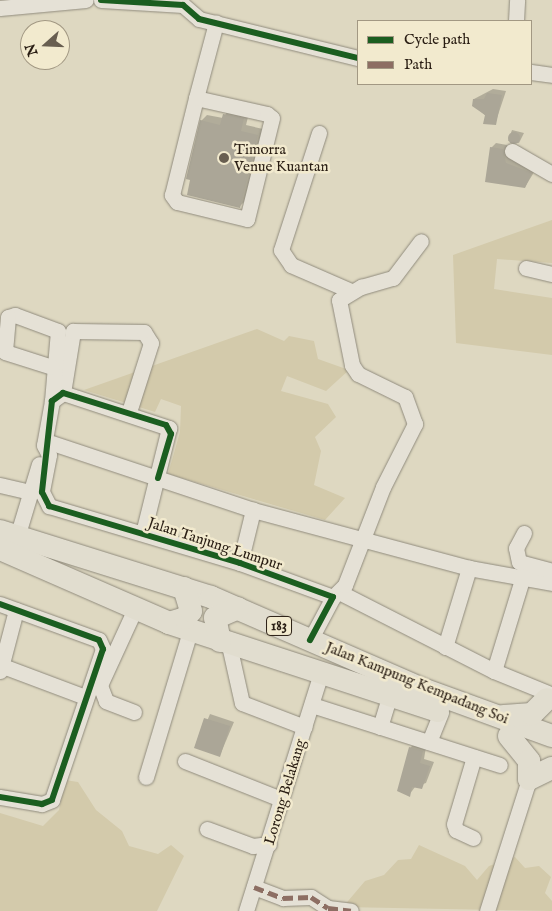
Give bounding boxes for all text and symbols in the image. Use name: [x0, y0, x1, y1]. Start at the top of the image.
north arrow: [20, 20, 70, 70]
legend: [357, 20, 532, 85]
text: Cycle path: [404, 30, 470, 49]
text: N: [21, 41, 42, 59]
text: Path: [404, 55, 432, 74]
place label: Timorra Venue Kuantan: [234, 140, 328, 175]
marker: Timorra Venue Kuantan: [218, 152, 230, 164]
street label: Jalan Tanjung Lumpur: [145, 514, 285, 574]
road number: 183: [265, 614, 293, 638]
street label: Jalan Kampung Kempadang Soi: [323, 638, 511, 728]
street label: Lorong Belakang: [260, 737, 310, 847]

